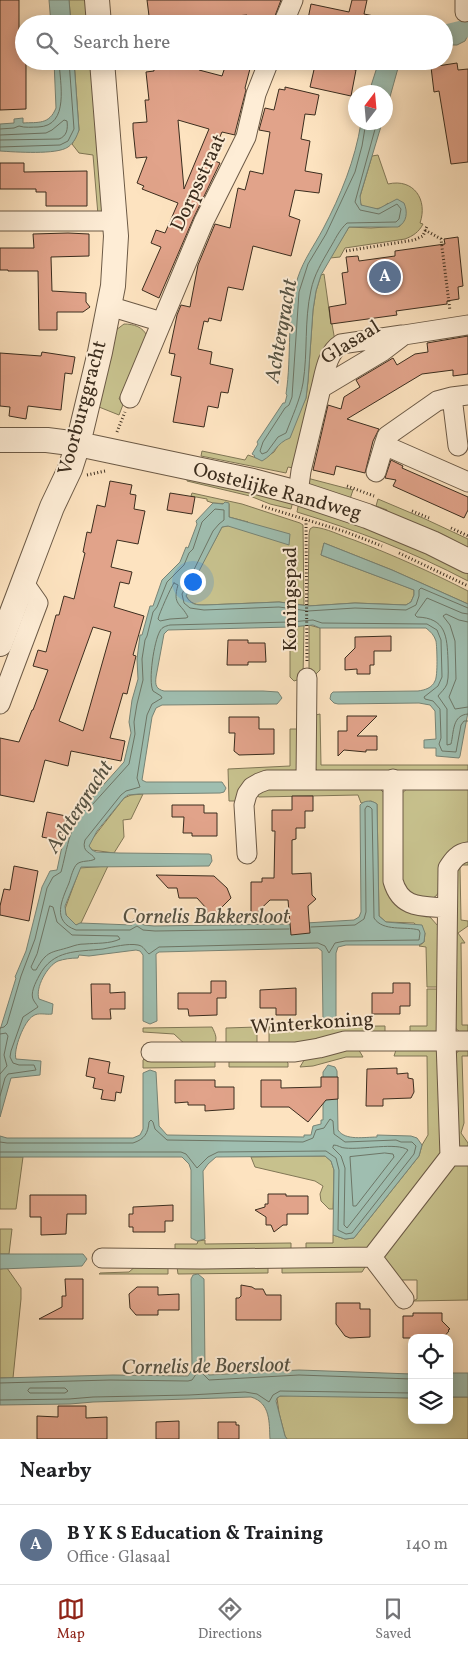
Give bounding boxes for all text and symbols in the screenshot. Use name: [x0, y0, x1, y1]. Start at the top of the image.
search box: [15, 15, 453, 70]
icon: search: [33, 29, 61, 57]
text: Search here: [73, 30, 170, 56]
north arrow: [348, 85, 393, 130]
street label: Dorpsstraat: [164, 130, 234, 236]
pin: A: [369, 258, 401, 296]
water label: Achtergracht: [258, 276, 306, 386]
street label: Glasaal: [316, 314, 386, 372]
street label: Voorburggracht: [52, 338, 114, 478]
street label: Oostelijke Randweg: [190, 456, 364, 528]
street label: Koningspad: [277, 547, 305, 651]
your location: [180, 569, 206, 595]
water label: Achtergracht: [39, 754, 121, 860]
water label: Cornelis Bakkersloot: [122, 903, 291, 932]
street label: Winterkoning: [249, 1006, 375, 1042]
map controls: [408, 1334, 453, 1424]
button: locate: [408, 1334, 453, 1379]
water label: Cornelis de Boersloot: [121, 1351, 292, 1383]
button: layers: [408, 1379, 453, 1424]
text: Nearby: [20, 1457, 91, 1486]
text: B Y K S Education & Training: [67, 1521, 323, 1547]
text: A: [30, 1534, 42, 1556]
text: 140 m: [406, 1534, 448, 1556]
text: Office · Glasaal: [67, 1547, 170, 1569]
tab: Map: [57, 1595, 85, 1644]
tab: Directions: [198, 1595, 262, 1644]
tab: Saved: [375, 1595, 411, 1644]

